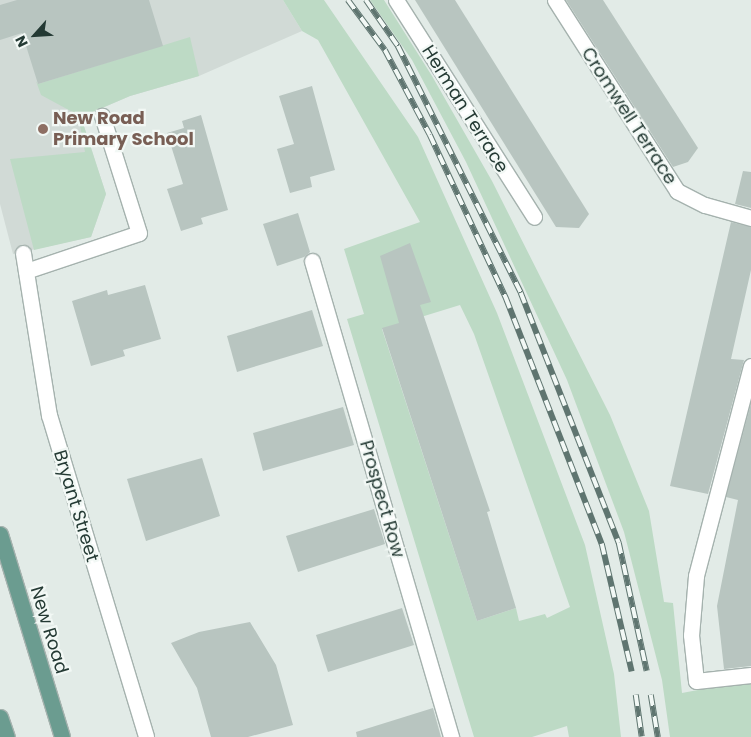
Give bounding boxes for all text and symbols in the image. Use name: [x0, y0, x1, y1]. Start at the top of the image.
north arrow: [10, 10, 60, 60]
text: N: [10, 32, 33, 51]
street label: Herman Terrace: [417, 41, 513, 177]
street label: Cromwell Terrace: [577, 44, 681, 188]
place label: New Road Primary School: [53, 108, 194, 150]
marker: New Road Primary School: [37, 123, 49, 135]
street label: Prospect Row: [355, 438, 409, 560]
street label: Bryant Street: [49, 448, 103, 564]
street label: New Road: [25, 584, 73, 676]

